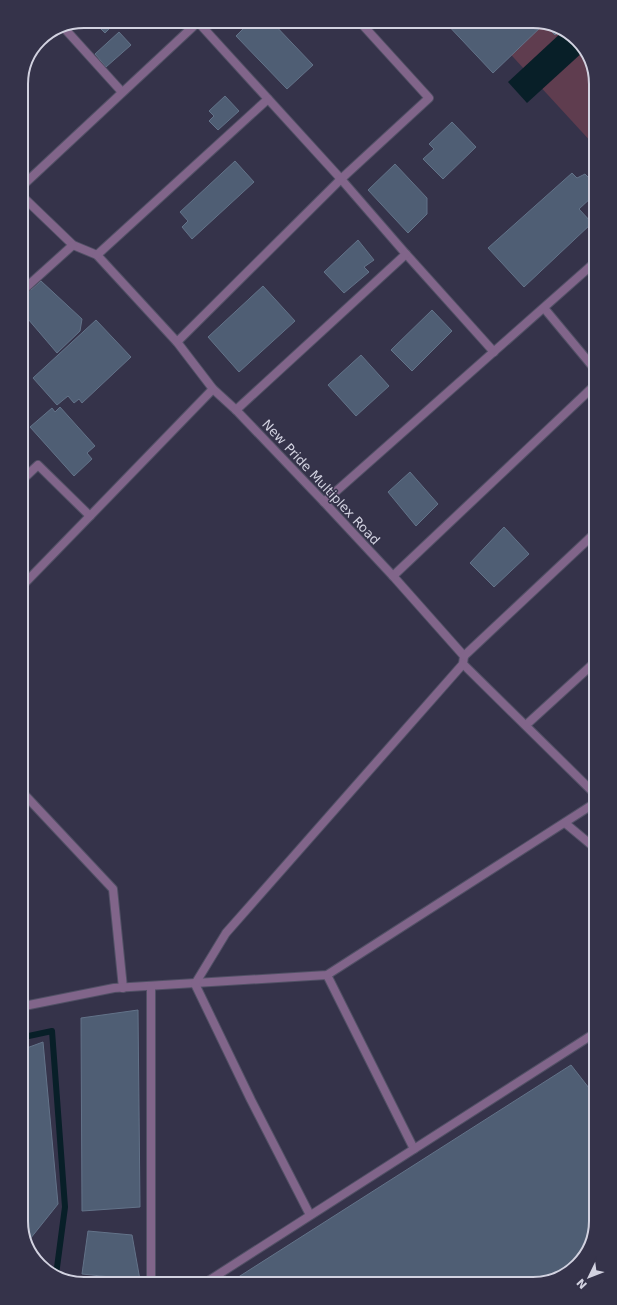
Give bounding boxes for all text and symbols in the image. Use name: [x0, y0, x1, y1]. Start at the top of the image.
street label: New Pride Multiplex Road: [259, 416, 383, 548]
north arrow: [569, 1257, 609, 1297]
text: N: [574, 1276, 590, 1291]

